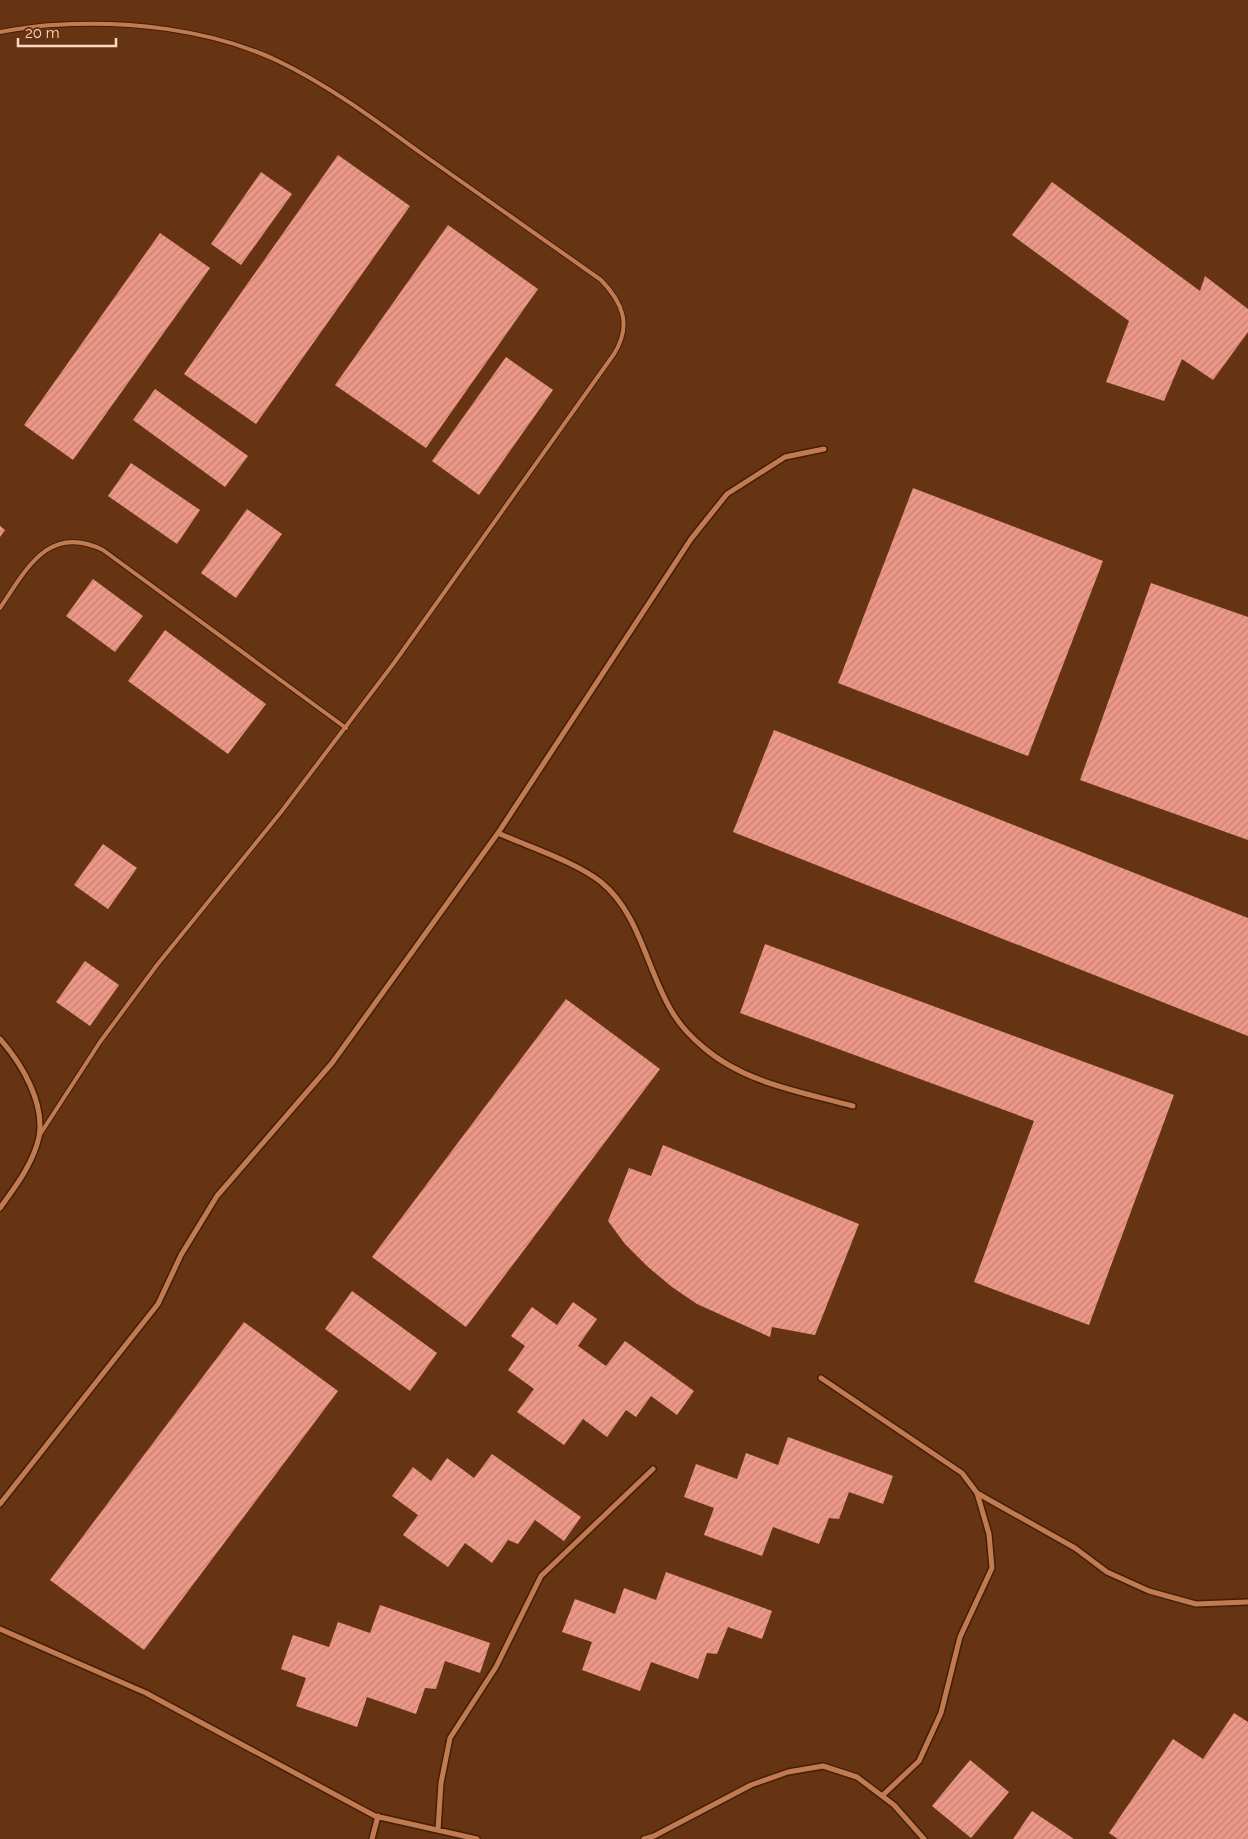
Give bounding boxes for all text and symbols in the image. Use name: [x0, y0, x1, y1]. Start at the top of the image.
scale bar: [18, 15, 115, 47]
text: 20 m: [25, 24, 60, 42]

